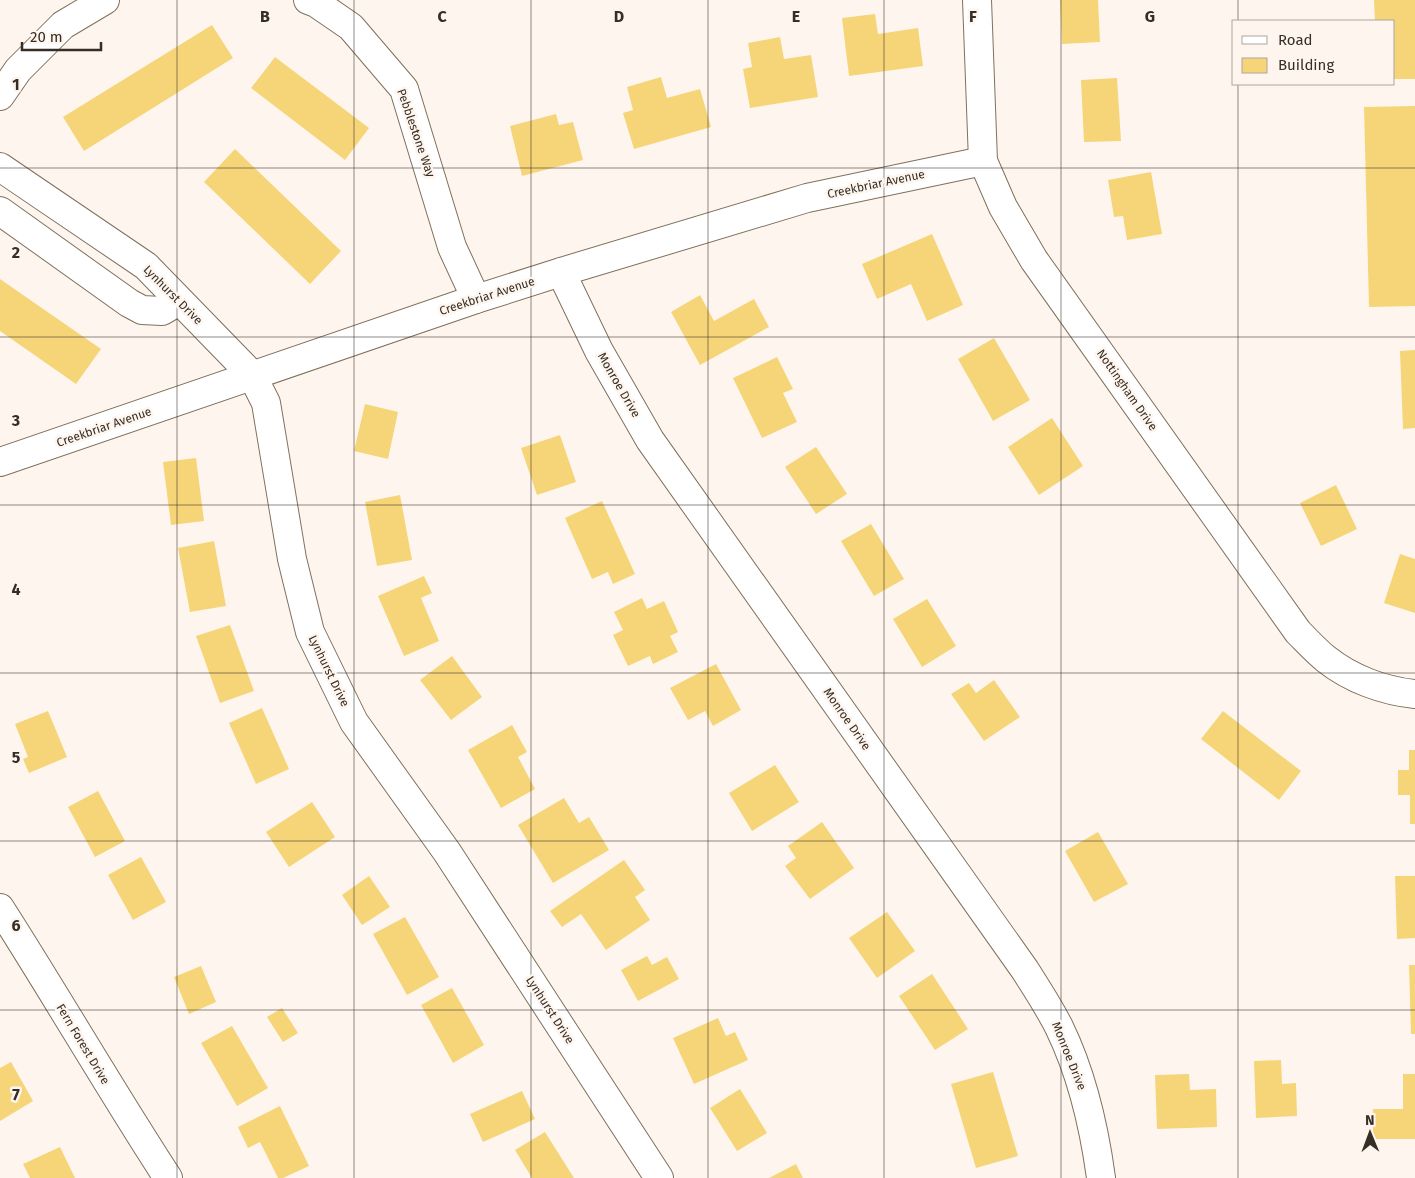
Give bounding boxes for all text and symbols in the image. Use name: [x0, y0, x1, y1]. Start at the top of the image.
text: B: [260, 7, 270, 26]
text: C: [437, 7, 447, 26]
text: D: [614, 7, 624, 26]
text: E: [792, 7, 800, 26]
text: F: [969, 7, 977, 26]
text: G: [1145, 7, 1155, 26]
scale bar: [22, 20, 101, 52]
legend: [1232, 20, 1395, 85]
text: 20 m: [30, 28, 63, 46]
text: Road: [1278, 31, 1313, 49]
text: Building: [1278, 56, 1334, 74]
text: 1: [12, 75, 20, 94]
street label: Pebblestone Way: [394, 87, 438, 179]
street label: Creekbriar Avenue: [826, 167, 926, 201]
text: 2: [12, 243, 20, 262]
street label: Lynhurst Drive: [141, 263, 205, 327]
street label: Creekbriar Avenue: [438, 274, 536, 318]
street label: Nottingham Drive: [1094, 347, 1160, 433]
street label: Monroe Drive: [595, 350, 643, 420]
street label: Creekbriar Avenue: [55, 404, 153, 450]
text: 3: [11, 411, 20, 430]
text: 4: [11, 580, 21, 599]
street label: Lynhurst Drive: [306, 633, 352, 709]
street label: Monroe Drive: [820, 685, 874, 753]
text: 5: [12, 748, 21, 767]
text: 6: [11, 916, 21, 935]
street label: Lynhurst Drive: [523, 974, 577, 1046]
street label: Fern Forest Drive: [53, 1001, 113, 1087]
street label: Monroe Drive: [1049, 1020, 1089, 1092]
text: 7: [12, 1085, 20, 1104]
north arrow: [1345, 1108, 1395, 1158]
text: N: [1365, 1112, 1375, 1129]

